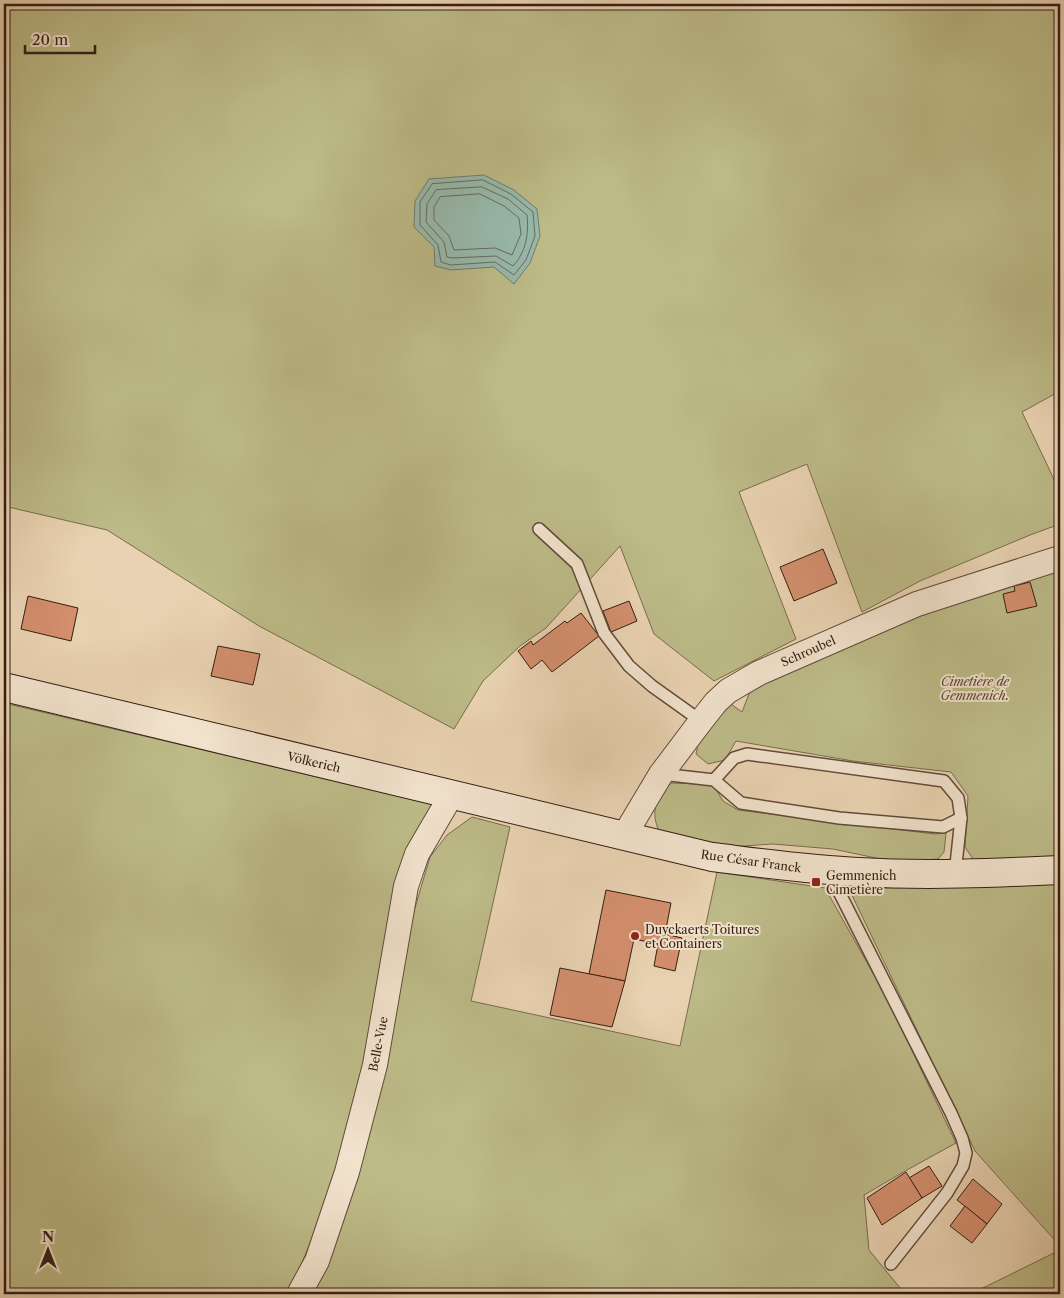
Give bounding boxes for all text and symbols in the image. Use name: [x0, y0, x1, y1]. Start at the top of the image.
scale bar: [25, 22, 95, 54]
text: 20 m: [32, 30, 68, 49]
street label: Schroubel: [778, 632, 838, 670]
park label: Cimetière de Gemmenich.: [941, 674, 1010, 703]
street label: Völkerich: [285, 748, 343, 776]
street label: Rue César Franck: [700, 847, 803, 876]
place label: Gemmenich Cimetière: [826, 868, 897, 897]
marker: Gemmenich Cimetière: [810, 876, 822, 888]
place label: Duyckaerts Toitures et Containers: [645, 922, 759, 951]
marker: Duyckaerts Toitures et Containers: [629, 930, 641, 942]
street label: Belle-Vue: [365, 1015, 391, 1073]
north arrow: [22, 1226, 72, 1276]
text: N: [42, 1228, 54, 1246]

